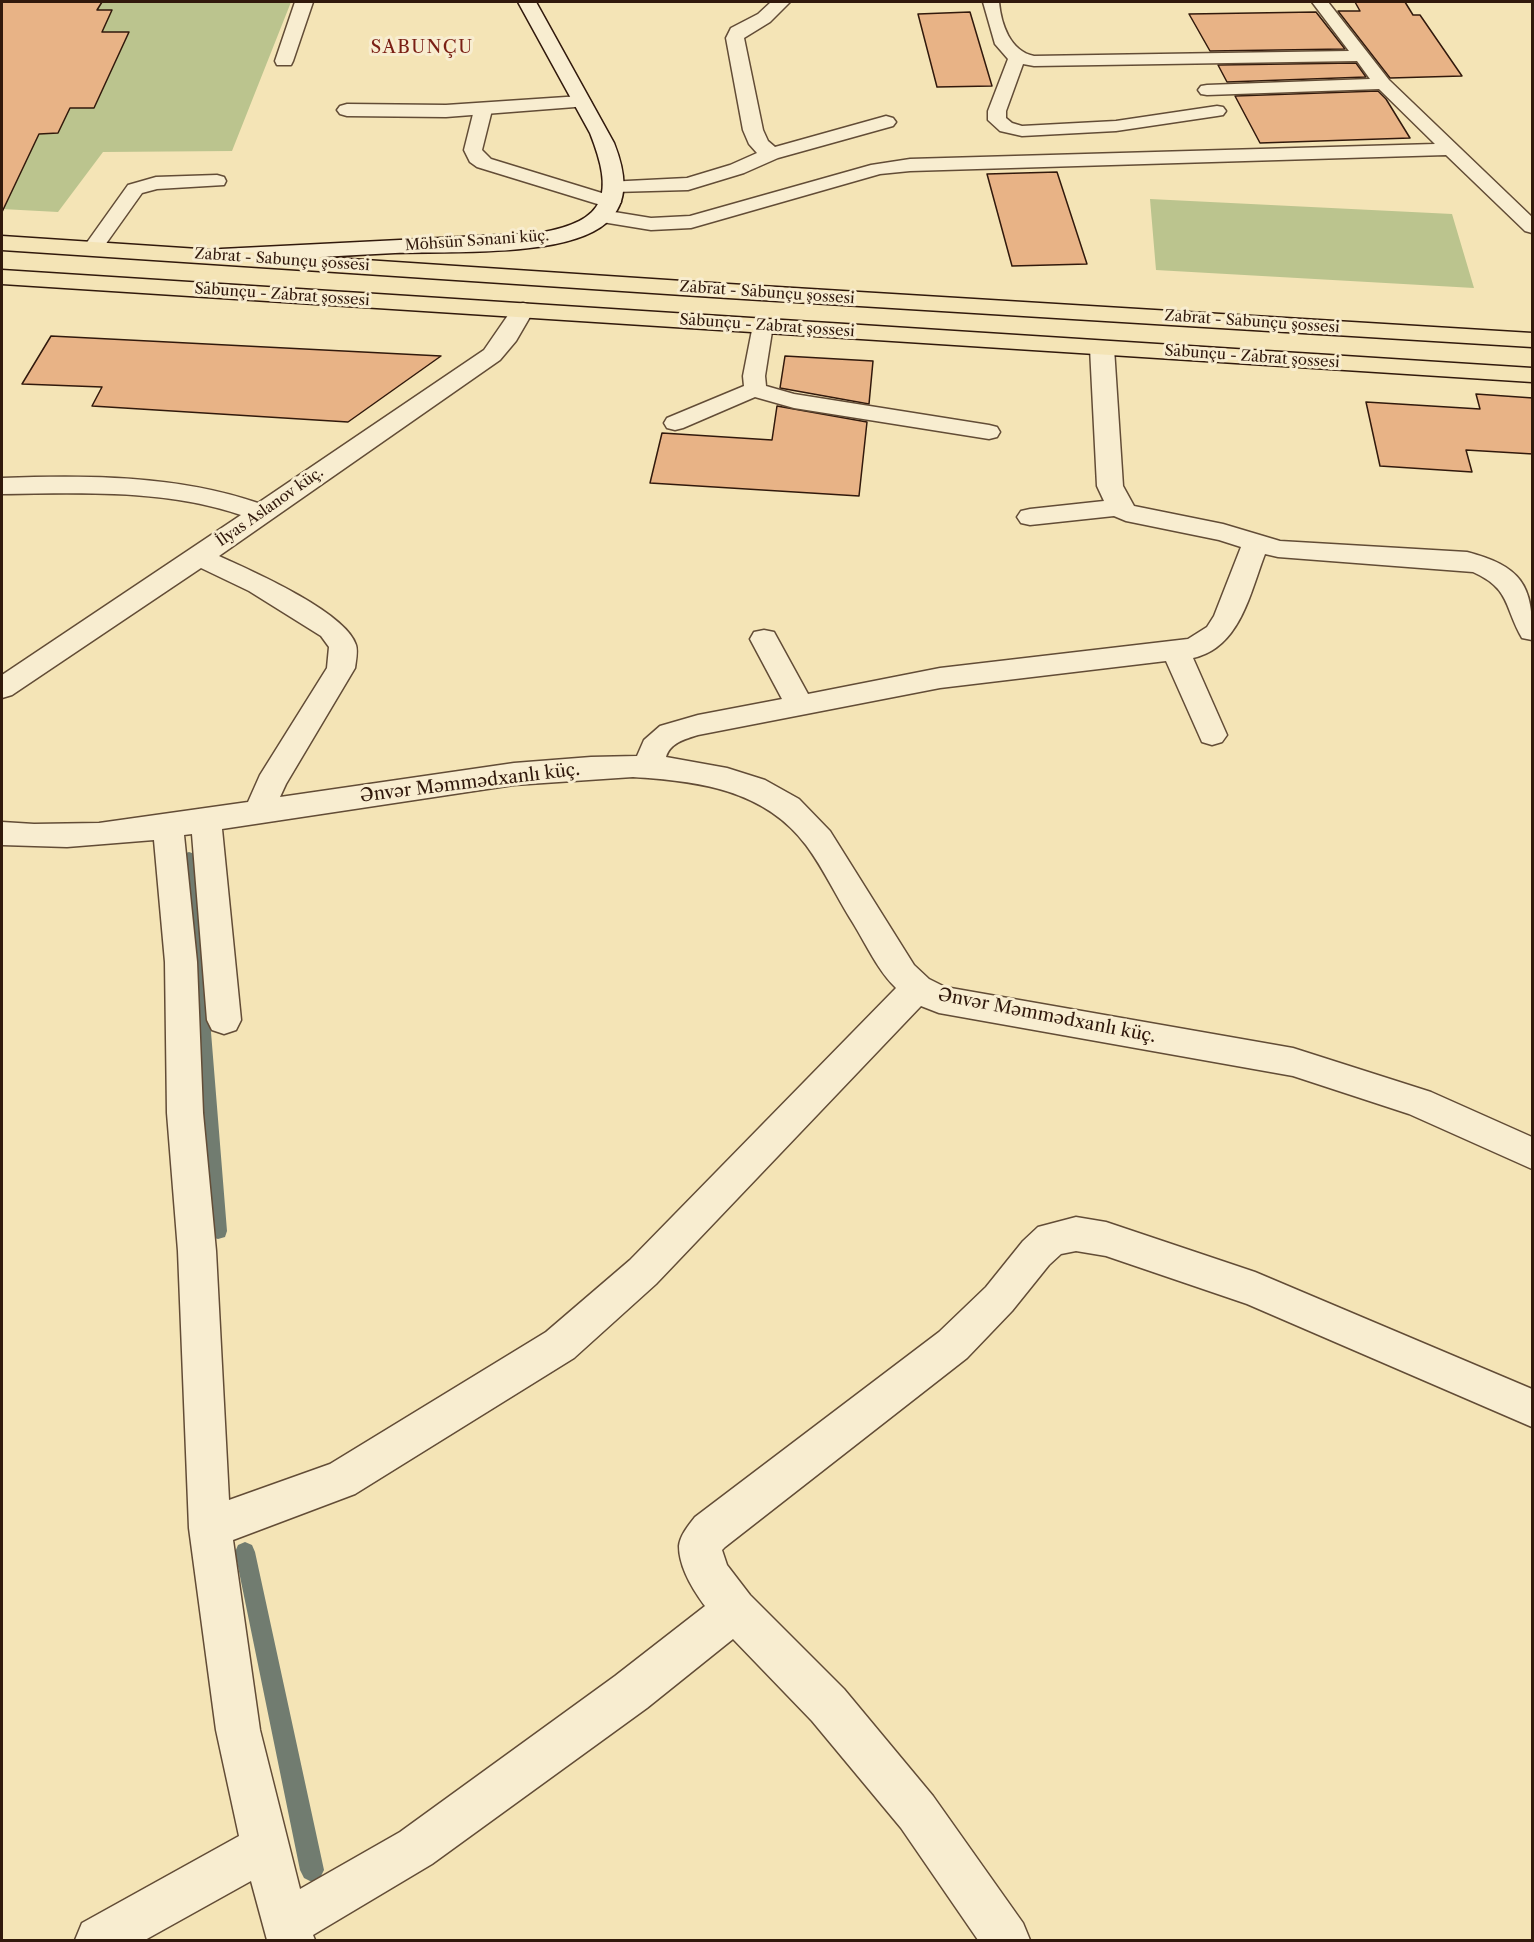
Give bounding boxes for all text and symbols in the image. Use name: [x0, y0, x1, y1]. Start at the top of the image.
district label: SABUNÇU: [370, 37, 474, 59]
street label: Möhsün Sənani küç.: [404, 227, 550, 255]
street label: Zabrat - Sabunçu şossesi: [194, 245, 370, 275]
street label: Zabrat - Sabunçu şossesi: [679, 278, 855, 308]
street label: Sabunçu - Zabrat şossesi: [194, 280, 370, 310]
street label: Zabrat - Sabunçu şossesi: [1164, 307, 1340, 337]
street label: Sabunçu - Zabrat şossesi: [679, 311, 855, 341]
street label: Sabunçu - Zabrat şossesi: [1164, 342, 1340, 372]
street label: İlyas Aslanov küç.: [213, 463, 327, 551]
street label: Ənvər Məmmədxanlı küç.: [359, 759, 581, 807]
street label: Ənvər Məmmədxanlı küç.: [936, 984, 1158, 1048]

